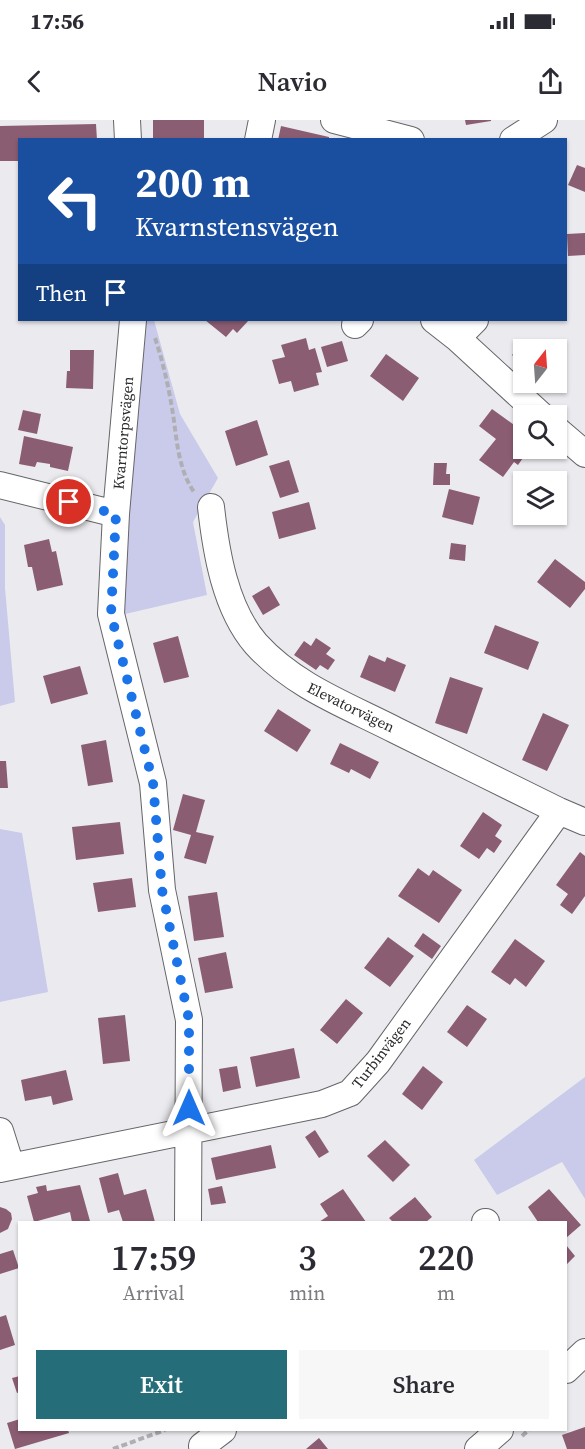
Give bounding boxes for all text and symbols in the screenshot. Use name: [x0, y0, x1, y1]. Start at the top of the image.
text: 17:56: [30, 6, 84, 36]
text: Navio: [258, 63, 327, 100]
icon: back: [18, 65, 51, 98]
icon: share: [534, 65, 567, 98]
text: 200 m: [135, 153, 250, 211]
icon: left: [36, 162, 114, 240]
text: Kvarnstensvägen: [135, 208, 339, 245]
icon: arrive: [99, 276, 132, 309]
text: Then: [36, 278, 87, 308]
north arrow: [513, 339, 567, 393]
map controls: [513, 339, 567, 525]
street label: Kvarntorpsvägen: [108, 376, 138, 490]
button: search: [513, 405, 567, 459]
button: layers: [513, 471, 567, 525]
pin: [43, 476, 94, 527]
icon: arrive: [52, 485, 85, 518]
street label: Elevatorvägen: [304, 677, 398, 737]
street label: Turbinvägen: [347, 1013, 415, 1093]
position arrow: [157, 1076, 221, 1140]
text: 17:59: [111, 1233, 196, 1282]
text: 3: [298, 1233, 317, 1282]
text: 220: [418, 1233, 474, 1282]
text: Arrival: [123, 1279, 184, 1307]
text: min: [289, 1279, 325, 1307]
text: m: [437, 1279, 455, 1307]
button: Exit: [36, 1350, 287, 1419]
button: Share: [299, 1350, 549, 1419]

